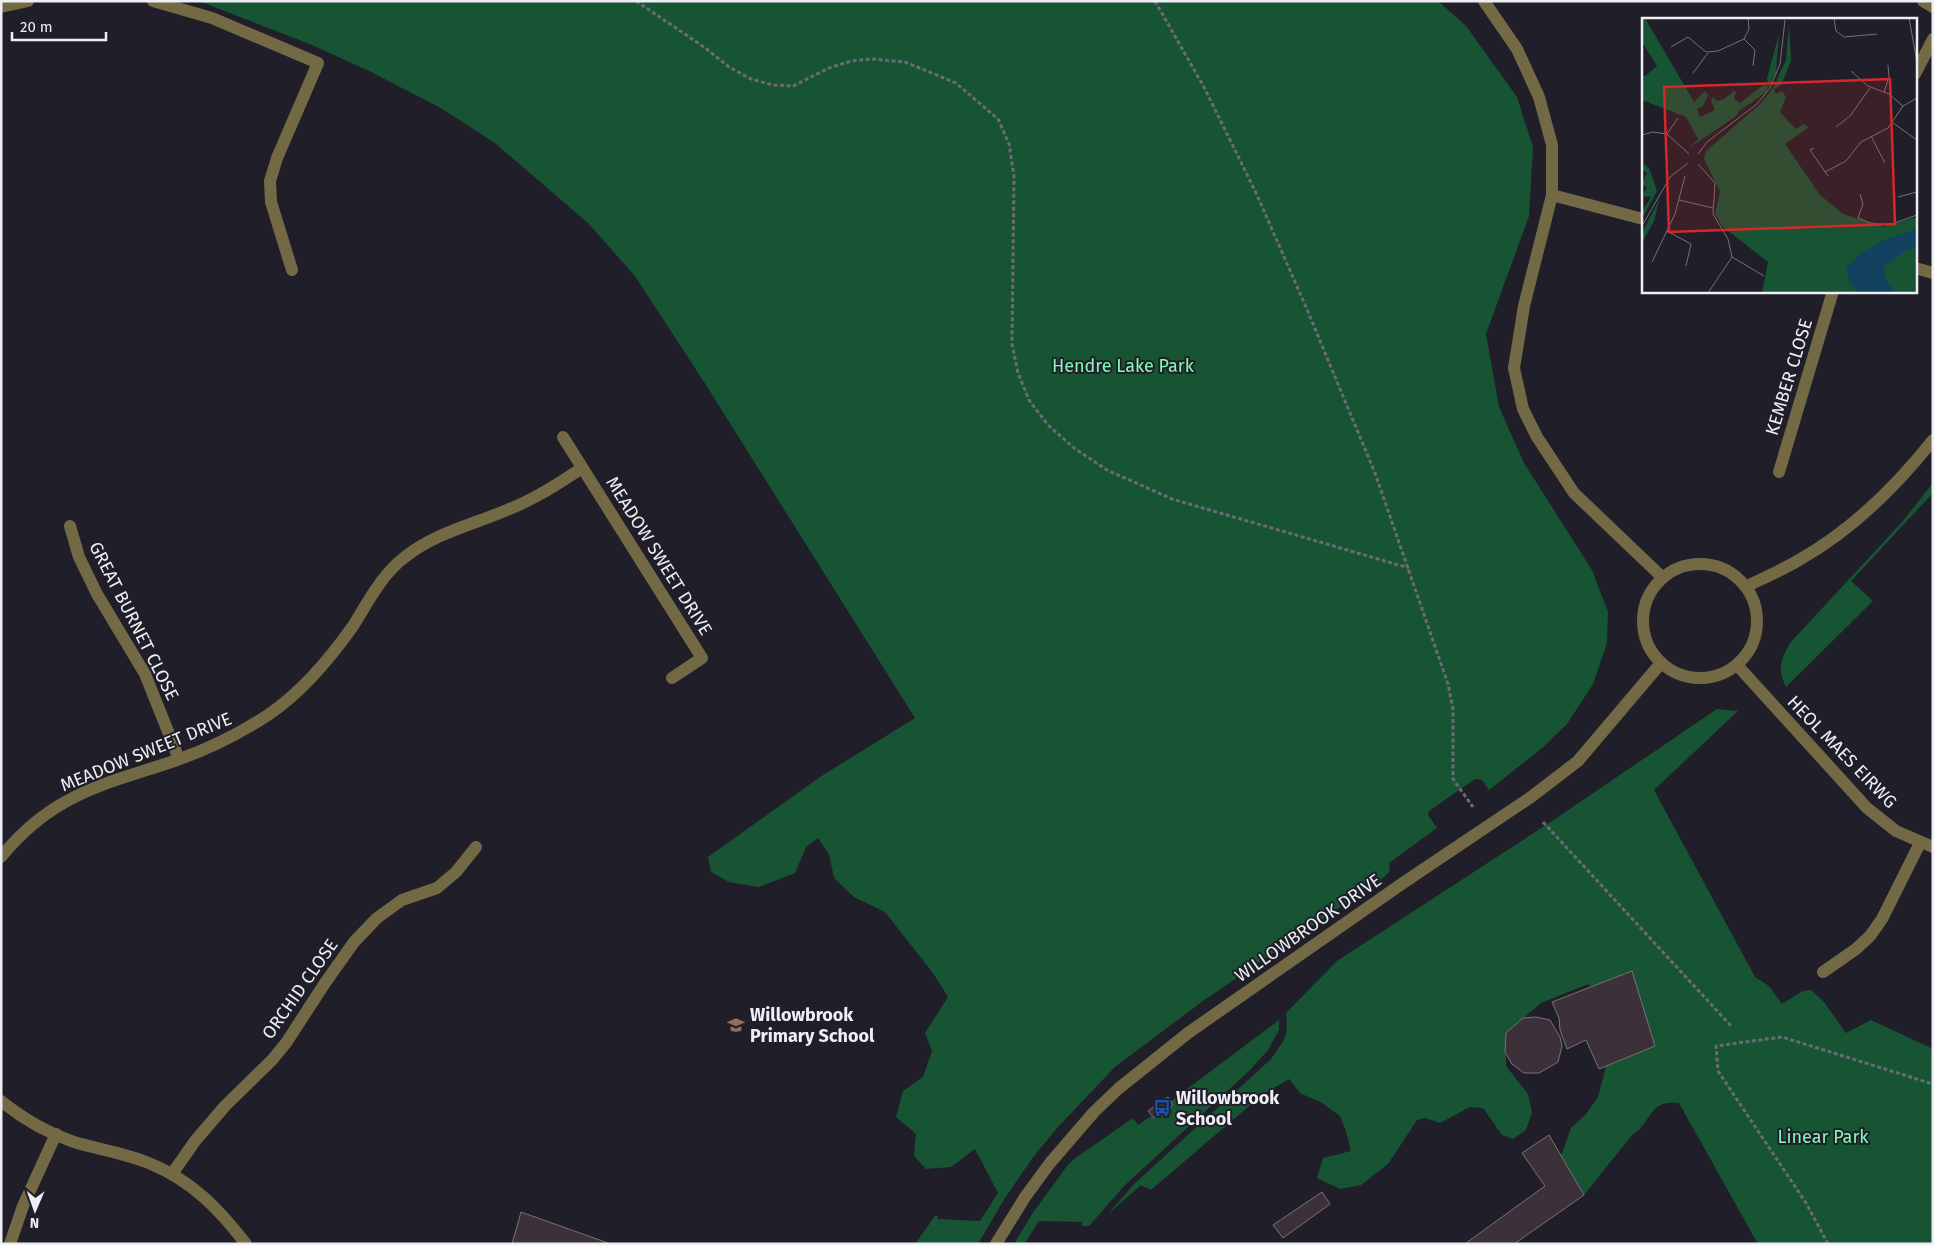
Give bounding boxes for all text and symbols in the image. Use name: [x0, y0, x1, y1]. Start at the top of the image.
scale bar: [12, 10, 106, 42]
text: 20 m: [20, 18, 53, 36]
inset map: [1642, 18, 1916, 292]
street label: KEMBER CLOSE: [1761, 316, 1817, 438]
park label: Hendre Lake Park: [1052, 355, 1195, 377]
street label: MEADOW SWEET DRIVE: [601, 473, 717, 639]
street label: GREAT BURNET CLOSE: [84, 538, 184, 704]
street label: HEOL MAES EIRWG: [1783, 691, 1901, 813]
street label: MEADOW SWEET DRIVE: [57, 708, 235, 796]
street label: WILLOWBROOK DRIVE: [1230, 869, 1386, 987]
street label: ORCHID CLOSE: [257, 935, 343, 1043]
place label: Willowbrook Primary School: [750, 1004, 875, 1047]
school or university icon: Willowbrook Primary School: [726, 1015, 746, 1035]
place label: Willowbrook School: [1176, 1087, 1280, 1130]
bus stop icon: Willowbrook School: [1152, 1098, 1172, 1118]
park label: Linear Park: [1777, 1126, 1869, 1148]
north arrow: [10, 1185, 60, 1235]
text: N: [30, 1214, 40, 1231]

